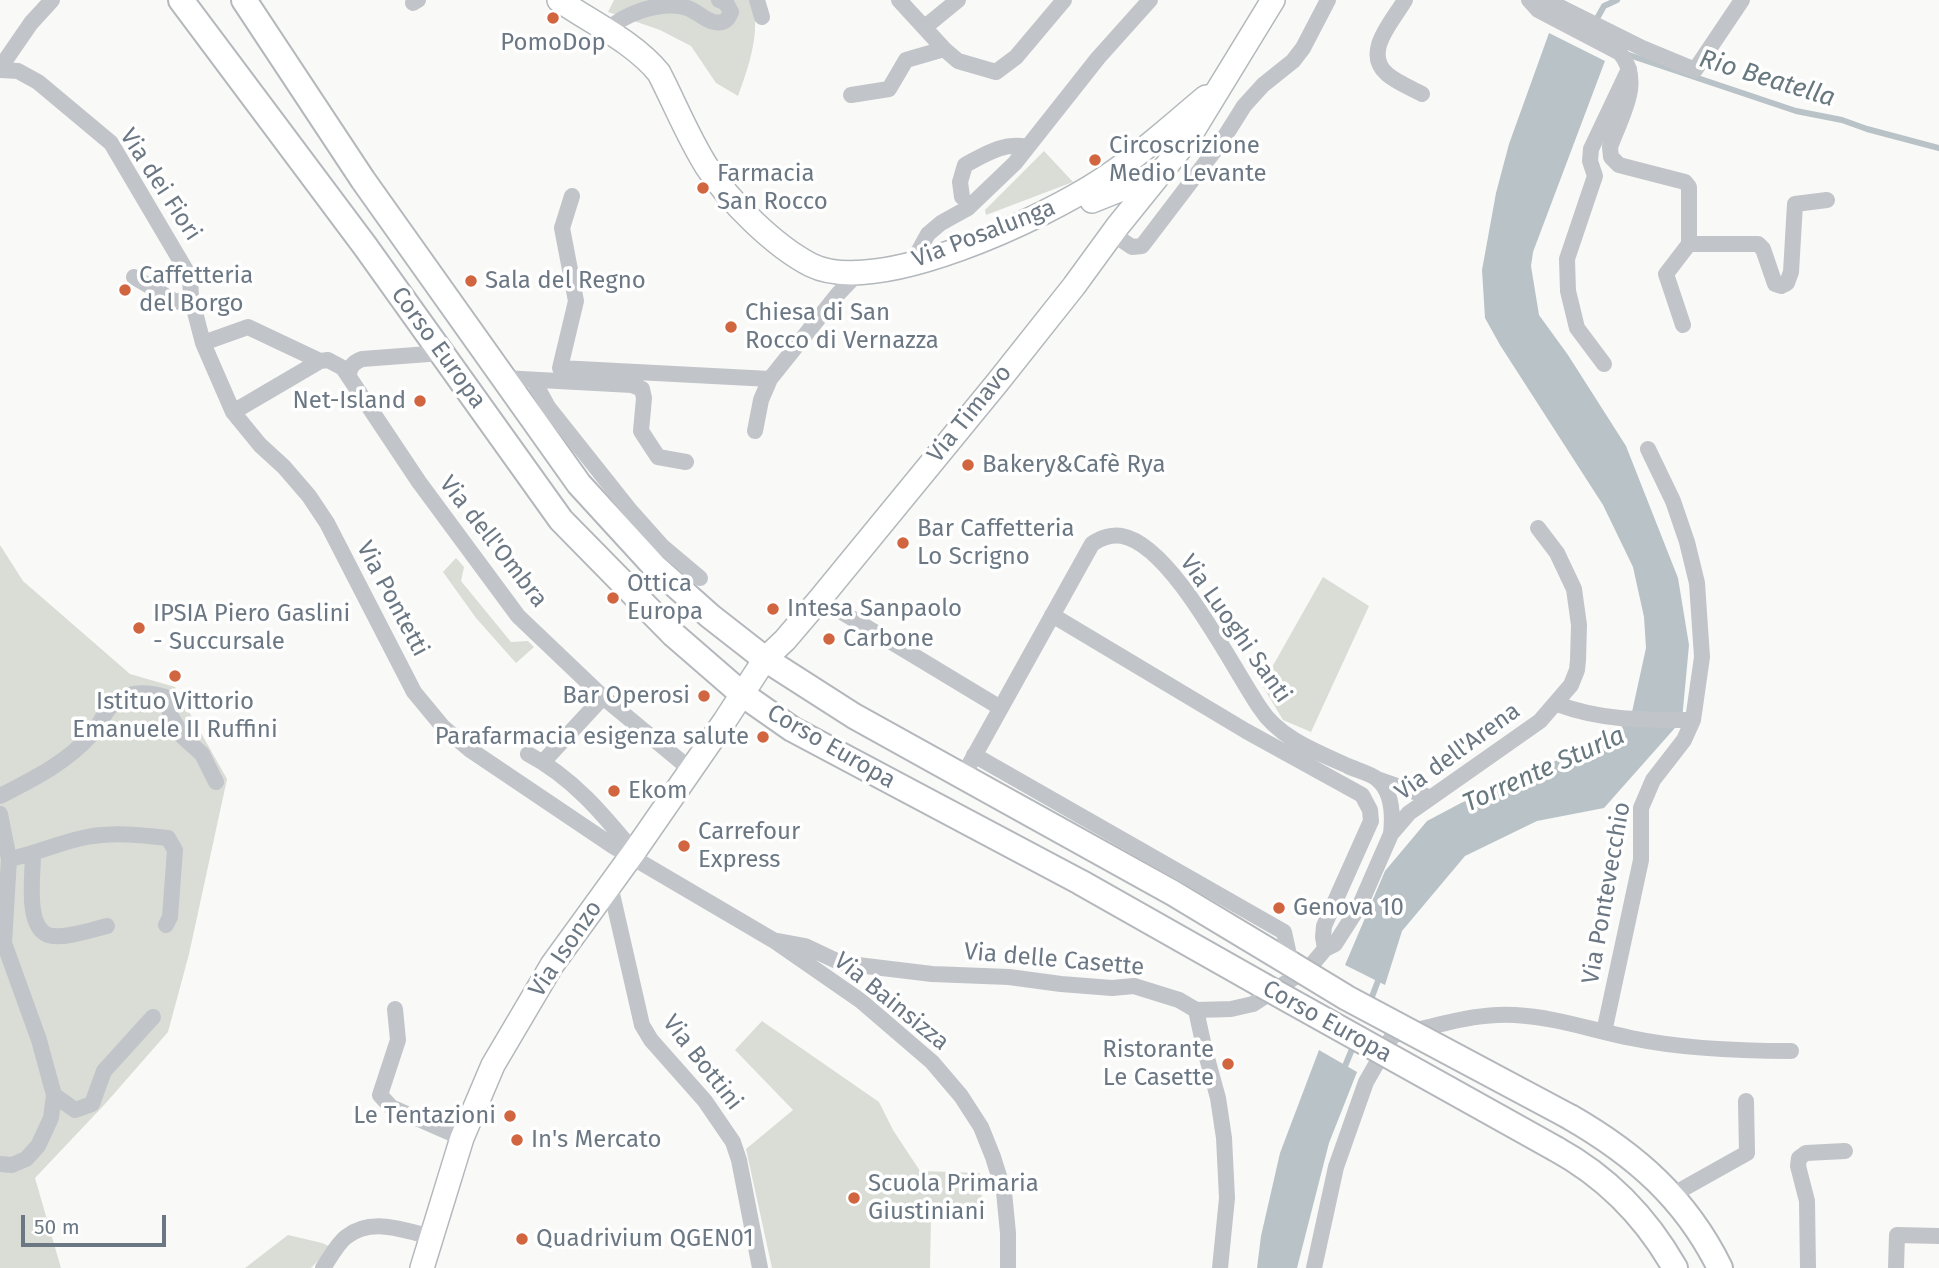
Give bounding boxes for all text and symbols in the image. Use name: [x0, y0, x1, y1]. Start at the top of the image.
marker: PomoDop: [545, 10, 561, 26]
place label: PomoDop: [500, 29, 606, 57]
water label: Rio Beatella: [1695, 44, 1839, 114]
street label: Via dei Fiori: [113, 124, 207, 246]
place label: Circoscrizione Medio Levante: [1109, 132, 1267, 188]
marker: Circoscrizione Medio Levante: [1087, 152, 1103, 168]
place label: Farmacia San Rocco: [717, 160, 828, 216]
marker: Farmacia San Rocco: [695, 180, 711, 196]
street label: Via Posalunga: [908, 194, 1060, 274]
place label: Caffetteria del Borgo: [139, 262, 253, 318]
place label: Sala del Regno: [485, 267, 646, 295]
marker: Sala del Regno: [463, 273, 479, 289]
street label: Corso Europa: [384, 281, 492, 415]
marker: Caffetteria del Borgo: [117, 282, 133, 298]
place label: Chiesa di San Rocco di Vernazza: [745, 299, 939, 355]
marker: Chiesa di San Rocco di Vernazza: [723, 319, 739, 335]
street label: Via Timavo: [922, 359, 1018, 469]
place label: Net-Island: [292, 387, 406, 415]
marker: Net-Island: [412, 393, 428, 409]
place label: Bakery&Cafè Rya: [982, 451, 1166, 479]
marker: Bakery&Cafè Rya: [960, 457, 976, 473]
street label: Via dell'Ombra: [433, 471, 553, 613]
place label: Bar Caffetteria Lo Scrigno: [917, 515, 1075, 571]
marker: Bar Caffetteria Lo Scrigno: [895, 535, 911, 551]
street label: Via Pontetti: [350, 536, 434, 662]
street label: Via Luoghi Santi: [1173, 549, 1297, 709]
place label: Ottica Europa: [627, 570, 703, 626]
marker: Ottica Europa: [605, 590, 621, 606]
place label: Intesa Sanpaolo: [787, 595, 962, 623]
place label: IPSIA Piero Gaslini - Succursale: [153, 600, 350, 656]
marker: Intesa Sanpaolo: [765, 601, 781, 617]
marker: IPSIA Piero Gaslini - Succursale: [131, 620, 147, 636]
place label: Carbone: [843, 625, 934, 653]
marker: Carbone: [821, 631, 837, 647]
marker: Istituo Vittorio Emanuele II Ruffini: [167, 668, 183, 684]
place label: Bar Operosi: [562, 682, 690, 710]
place label: Istituo Vittorio Emanuele II Ruffini: [72, 688, 278, 744]
marker: Bar Operosi: [696, 688, 712, 704]
street label: Via dell'Arena: [1390, 697, 1526, 807]
street label: Corso Europa: [762, 699, 900, 795]
water label: Torrente Sturla: [1458, 720, 1630, 820]
place label: Parafarmacia esigenza salute: [435, 723, 749, 751]
marker: Parafarmacia esigenza salute: [755, 729, 771, 745]
place label: Ekom: [628, 777, 687, 805]
marker: Ekom: [606, 783, 622, 799]
street label: Via Pontevecchio: [1577, 800, 1637, 986]
place label: Carrefour Express: [698, 818, 800, 874]
marker: Carrefour Express: [676, 838, 692, 854]
place label: Genova 10: [1293, 894, 1404, 922]
street label: Via Isonzo: [523, 895, 609, 1003]
marker: Genova 10: [1271, 900, 1287, 916]
street label: Via delle Casette: [963, 938, 1145, 982]
street label: Via Bainsizza: [828, 947, 954, 1057]
street label: Corso Europa: [1257, 975, 1397, 1069]
street label: Via Bottini: [656, 1010, 748, 1116]
place label: Ristorante Le Casette: [1102, 1036, 1214, 1092]
marker: Ristorante Le Casette: [1220, 1056, 1236, 1072]
place label: Le Tentazioni: [353, 1102, 496, 1130]
marker: Le Tentazioni: [502, 1108, 518, 1124]
place label: In's Mercato: [531, 1126, 661, 1154]
marker: In's Mercato: [509, 1132, 525, 1148]
place label: Scuola Primaria Giustiniani: [868, 1170, 1039, 1226]
marker: Scuola Primaria Giustiniani: [846, 1190, 862, 1206]
scale bar: [24, 1202, 170, 1246]
text: 50 m: [34, 1214, 80, 1240]
place label: Quadrivium QGEN01: [536, 1225, 754, 1253]
marker: Quadrivium QGEN01: [514, 1231, 530, 1247]

